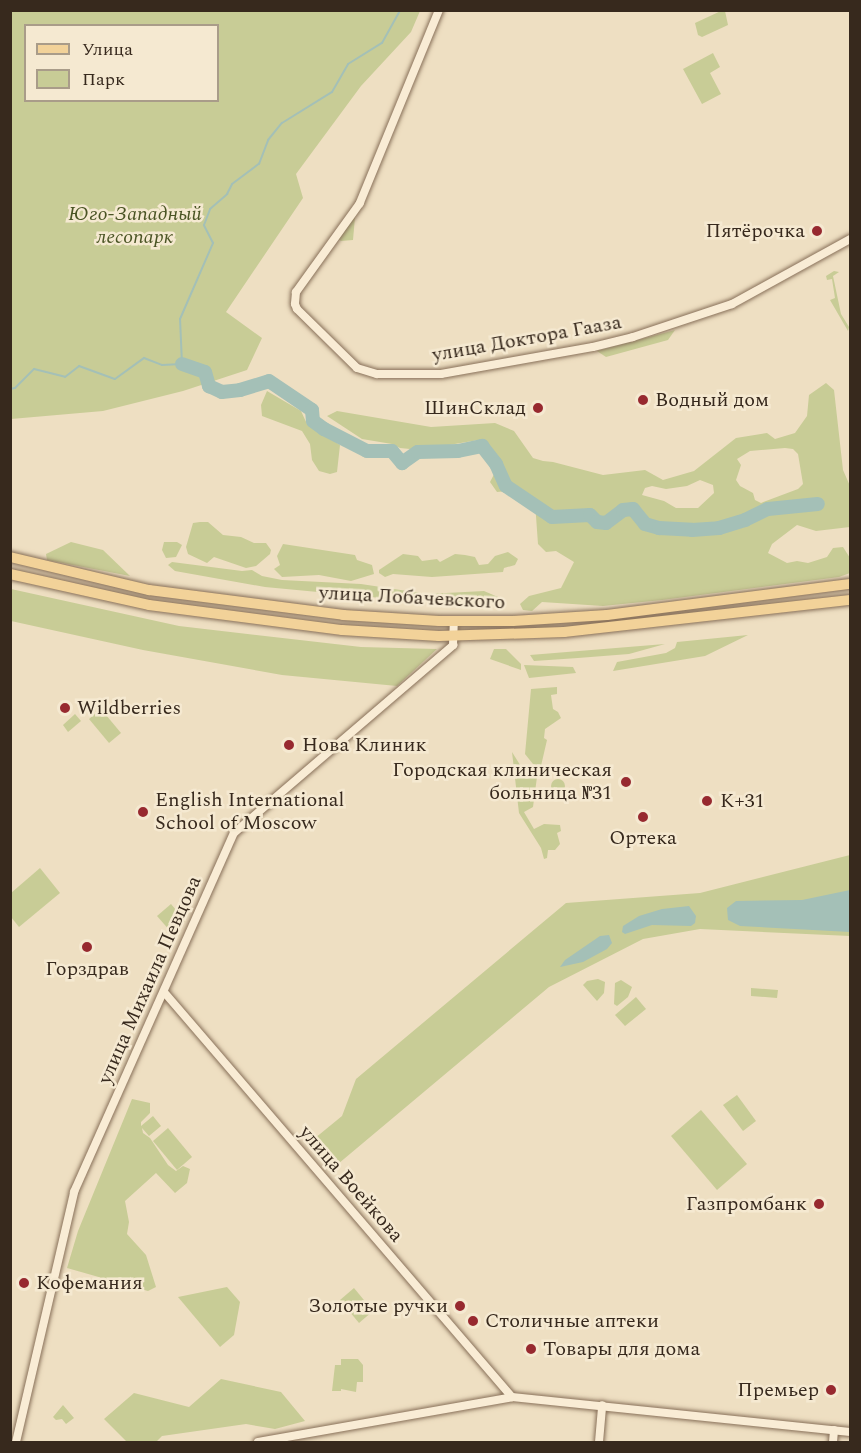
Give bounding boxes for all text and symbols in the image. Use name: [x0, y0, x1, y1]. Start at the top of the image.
legend: [24, 24, 219, 102]
text: Улица: [82, 36, 133, 63]
text: Парк: [82, 66, 125, 93]
park label: Юго-Западный лесопарк: [68, 202, 202, 249]
place label: Пятёрочка: [705, 219, 805, 243]
marker: Пятёрочка: [810, 224, 824, 238]
street label: улица Доктора Гааза: [430, 311, 624, 367]
place label: Водный дом: [655, 388, 769, 412]
marker: Водный дом: [636, 393, 650, 407]
place label: ШинСклад: [424, 396, 526, 420]
marker: ШинСклад: [531, 401, 545, 415]
street label: улица Лобачевского: [318, 581, 506, 615]
place label: Wildberries: [77, 696, 181, 720]
marker: Wildberries: [58, 701, 72, 715]
place label: Нова Клиник: [302, 733, 427, 757]
marker: Нова Клиник: [280, 736, 298, 754]
place label: Городская клиническая больница №31: [392, 759, 612, 806]
marker: Городская клиническая больница №31: [617, 773, 635, 791]
place label: English International School of Moscow: [155, 789, 344, 836]
place label: К+31: [720, 789, 764, 813]
marker: К+31: [698, 792, 716, 810]
marker: English International School of Moscow: [136, 805, 150, 819]
marker: Ортека: [636, 810, 650, 824]
place label: Ортека: [609, 826, 677, 850]
street label: улица Михаила Певцова: [93, 872, 207, 1088]
marker: Горздрав: [80, 940, 94, 954]
place label: Горздрав: [45, 957, 129, 981]
street label: улица Воейкова: [294, 1121, 408, 1247]
place label: Газпромбанк: [686, 1192, 807, 1216]
marker: Газпромбанк: [812, 1197, 826, 1211]
place label: Кофемания: [36, 1271, 143, 1295]
marker: Кофемания: [17, 1276, 31, 1290]
place label: Золотые ручки: [308, 1294, 448, 1318]
marker: Золотые ручки: [453, 1299, 467, 1313]
place label: Столичные аптеки: [485, 1309, 659, 1333]
marker: Столичные аптеки: [466, 1314, 480, 1328]
place label: Товары для дома: [543, 1337, 700, 1361]
marker: Товары для дома: [524, 1342, 538, 1356]
place label: Премьер: [737, 1378, 819, 1402]
marker: Премьер: [824, 1383, 838, 1397]

